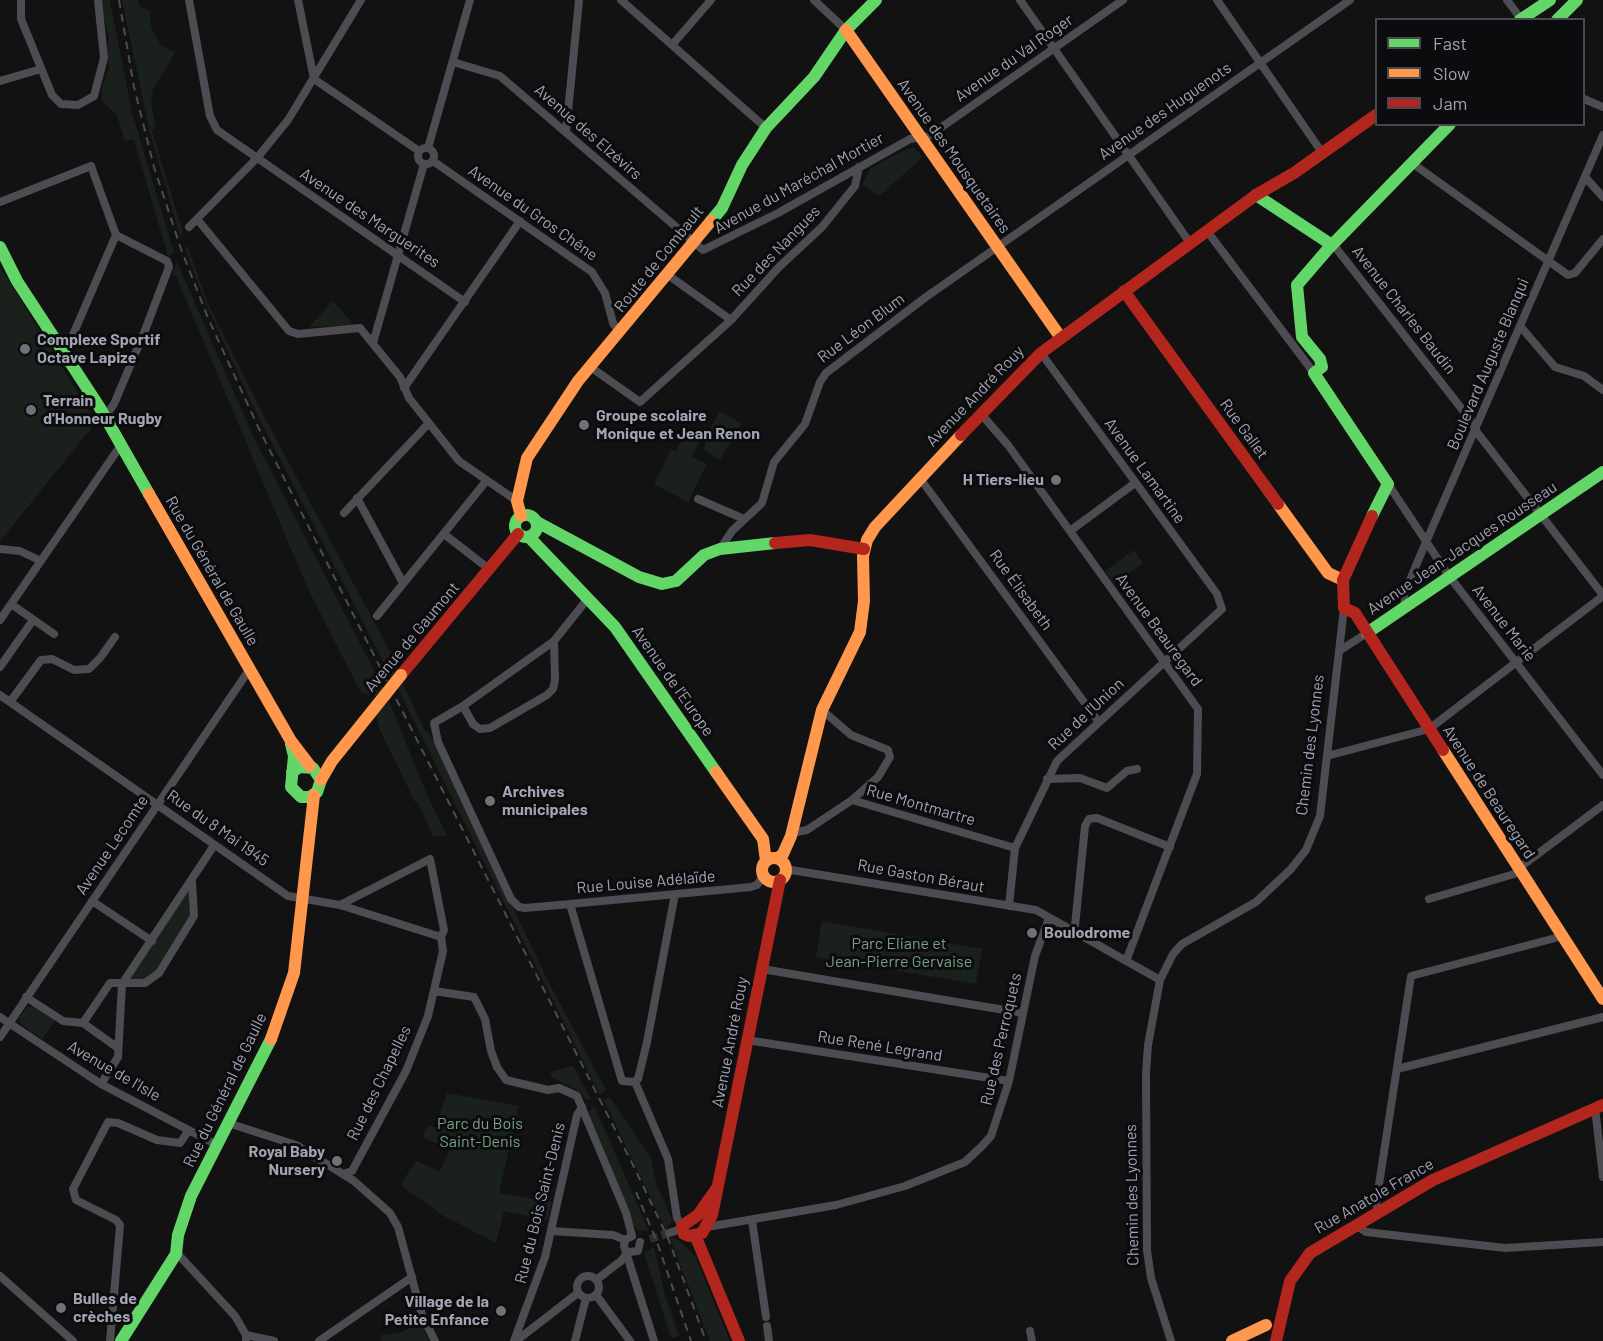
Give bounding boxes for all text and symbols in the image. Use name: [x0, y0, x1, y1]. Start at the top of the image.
street label: Avenue du Val Roger: [951, 10, 1077, 106]
legend: [1375, 18, 1585, 126]
text: Fast: [1433, 32, 1467, 54]
street label: Avenue des Huguenots: [1095, 58, 1235, 164]
text: Slow: [1433, 62, 1470, 84]
street label: Avenue des Mousquetaires: [893, 75, 1015, 237]
street label: Avenue des Elzévirs: [530, 80, 646, 184]
text: Jam: [1433, 92, 1467, 114]
street label: Avenue du Maréchal Mortier: [711, 128, 887, 238]
street label: Avenue du Gros Chêne: [465, 161, 601, 265]
street label: Avenue des Marguerites: [296, 164, 444, 272]
street label: Route de Combault: [610, 202, 708, 316]
street label: Rue des Nangues: [728, 202, 824, 300]
street label: Avenue Charles Baudin: [1348, 242, 1460, 378]
street label: Boulevard Auguste Blanqui: [1443, 275, 1533, 453]
street label: Rue Léon Blum: [814, 289, 908, 367]
place label: Complexe Sportif Octave Lapize: [37, 330, 160, 368]
marker: Complexe Sportif Octave Lapize: [18, 342, 32, 356]
street label: Avenue André Rouy: [922, 342, 1028, 450]
place label: Terrain d'Honneur Rugby: [43, 391, 162, 429]
street label: Rue Gallet: [1216, 395, 1272, 463]
marker: Terrain d'Honneur Rugby: [24, 403, 38, 417]
place label: Groupe scolaire Monique et Jean Renon: [596, 406, 760, 444]
street label: Avenue Lamartine: [1100, 415, 1190, 527]
marker: Groupe scolaire Monique et Jean Renon: [577, 418, 591, 432]
place label: H Tiers-lieu: [963, 470, 1044, 490]
marker: H Tiers-lieu: [1049, 473, 1063, 487]
street label: Avenue Jean-Jacques Rousseau: [1364, 477, 1560, 619]
street label: Rue du Général de Gaulle: [161, 493, 263, 649]
street label: Rue Élisabeth: [985, 546, 1057, 634]
street label: Avenue Beauregard: [1112, 570, 1206, 690]
street label: Avenue de Gaumont: [361, 578, 463, 696]
street label: Avenue Marie: [1468, 581, 1540, 665]
street label: Avenue de l'Europe: [628, 622, 718, 740]
street label: Chemin des Lyonnes: [1292, 673, 1328, 817]
street label: Rue de l'Union: [1044, 674, 1128, 754]
street label: Avenue de Beauregard: [1439, 722, 1539, 862]
street label: Rue Montmartre: [864, 780, 978, 830]
place label: Archives municipales: [502, 782, 588, 820]
street label: Rue du 8 Mai 1945: [163, 786, 273, 870]
street label: Avenue Lecomte: [72, 792, 152, 898]
marker: Archives municipales: [483, 794, 497, 808]
street label: Rue Gaston Béraut: [856, 855, 986, 897]
street label: Rue Louise Adélaïde: [576, 866, 716, 898]
place label: Boulodrome: [1044, 923, 1130, 943]
marker: Boulodrome: [1025, 926, 1039, 940]
park label: Parc Eliane et Jean-Pierre Gervaise: [826, 934, 972, 972]
street label: Rue des Perroquets: [976, 971, 1026, 1107]
street label: Avenue André Rouy: [708, 975, 752, 1109]
street label: Rue du Général de Gaulle: [179, 1010, 271, 1170]
street label: Rue des Chapelles: [343, 1022, 415, 1144]
street label: Rue René Legrand: [816, 1027, 944, 1065]
street label: Avenue de l'Isle: [64, 1037, 164, 1105]
park label: Parc du Bois Saint-Denis: [437, 1114, 523, 1152]
street label: Rue du Bois Saint-Denis: [511, 1121, 569, 1285]
street label: Chemin des Lyonnes: [1121, 1124, 1143, 1266]
place label: Royal Baby Nursery: [249, 1142, 325, 1180]
marker: Royal Baby Nursery: [330, 1154, 344, 1168]
street label: Rue Anatole France: [1311, 1154, 1437, 1238]
place label: Bulles de crèches: [73, 1289, 137, 1327]
place label: Village de la Petite Enfance: [385, 1292, 489, 1330]
marker: Bulles de crèches: [54, 1301, 68, 1315]
marker: Village de la Petite Enfance: [494, 1304, 508, 1318]

